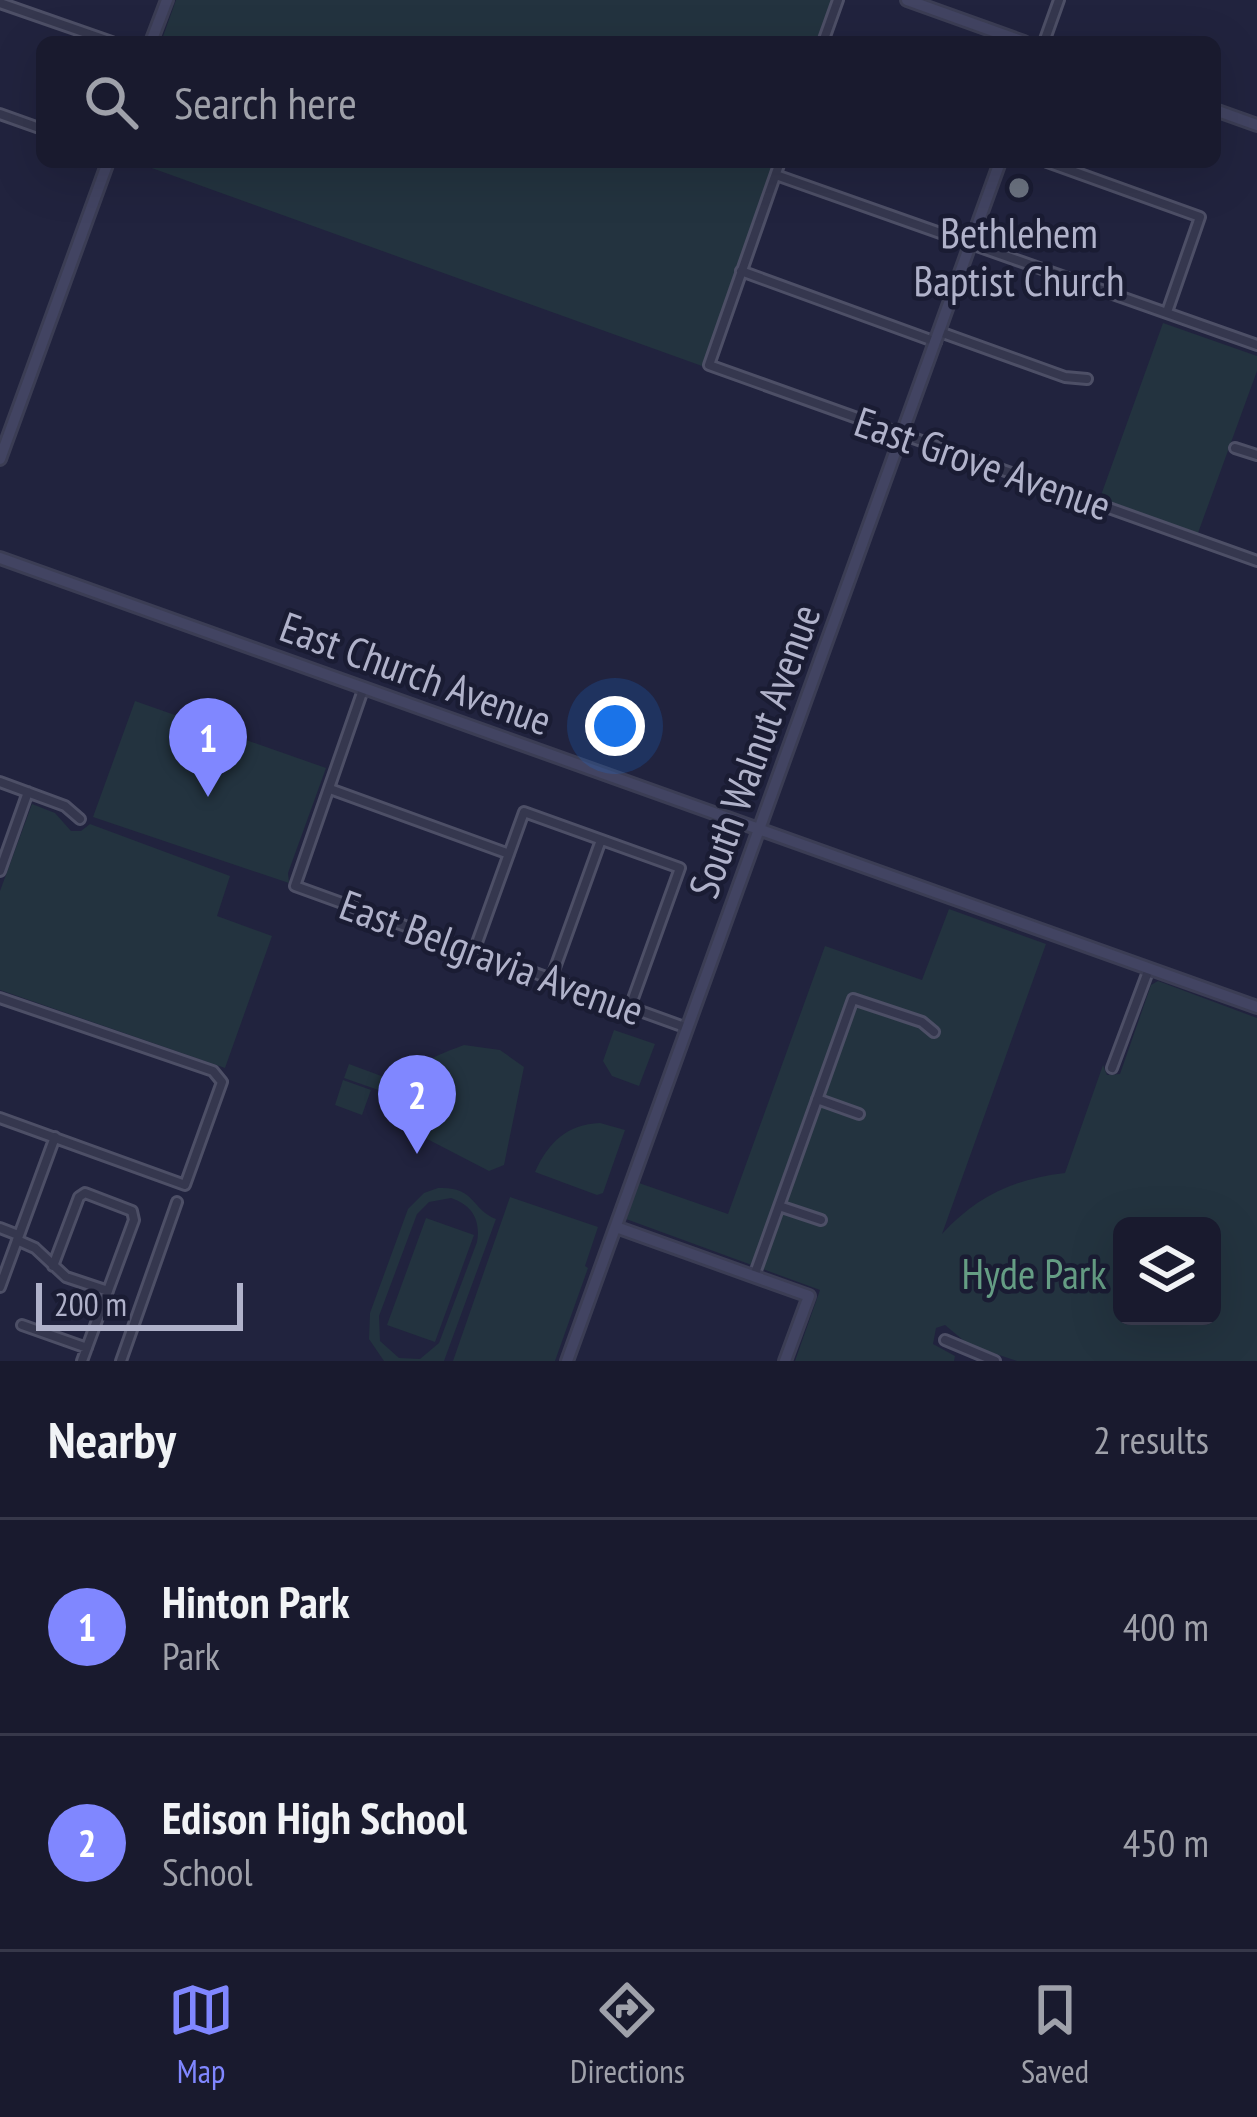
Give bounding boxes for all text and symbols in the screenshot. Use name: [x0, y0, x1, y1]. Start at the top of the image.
search box: [36, 36, 1221, 168]
icon: search: [78, 69, 144, 135]
text: Search here: [174, 73, 357, 131]
marker: Bethlehem Baptist Church: [1006, 175, 1032, 201]
place label: Bethlehem Baptist Church: [913, 205, 1125, 308]
street label: East Grove Avenue: [848, 394, 1118, 532]
street label: South Walnut Avenue: [675, 597, 833, 905]
street label: East Church Avenue: [273, 599, 559, 747]
your location: [585, 696, 645, 756]
pin: 1: [169, 698, 247, 797]
street label: East Belgravia Avenue: [333, 877, 651, 1037]
pin: 2: [378, 1055, 456, 1154]
map controls: [1113, 1217, 1221, 1325]
button: layers: [1113, 1217, 1221, 1325]
park label: Hyde Park: [961, 1246, 1107, 1301]
scale bar: [36, 1277, 243, 1330]
text: 200 m: [54, 1282, 127, 1325]
text: Nearby: [48, 1406, 176, 1472]
text: 2 results: [1093, 1414, 1209, 1465]
text: Hinton Park: [162, 1572, 350, 1630]
text: 1: [78, 1601, 96, 1652]
text: 400 m: [1123, 1601, 1209, 1652]
text: Park: [162, 1630, 220, 1681]
text: Edison High School: [162, 1788, 467, 1846]
text: 2: [78, 1817, 96, 1868]
text: 450 m: [1123, 1817, 1209, 1868]
text: School: [162, 1846, 253, 1897]
tab: Map: [168, 1977, 234, 2092]
tab: Directions: [570, 1977, 685, 2092]
tab: Saved: [1021, 1977, 1089, 2092]

